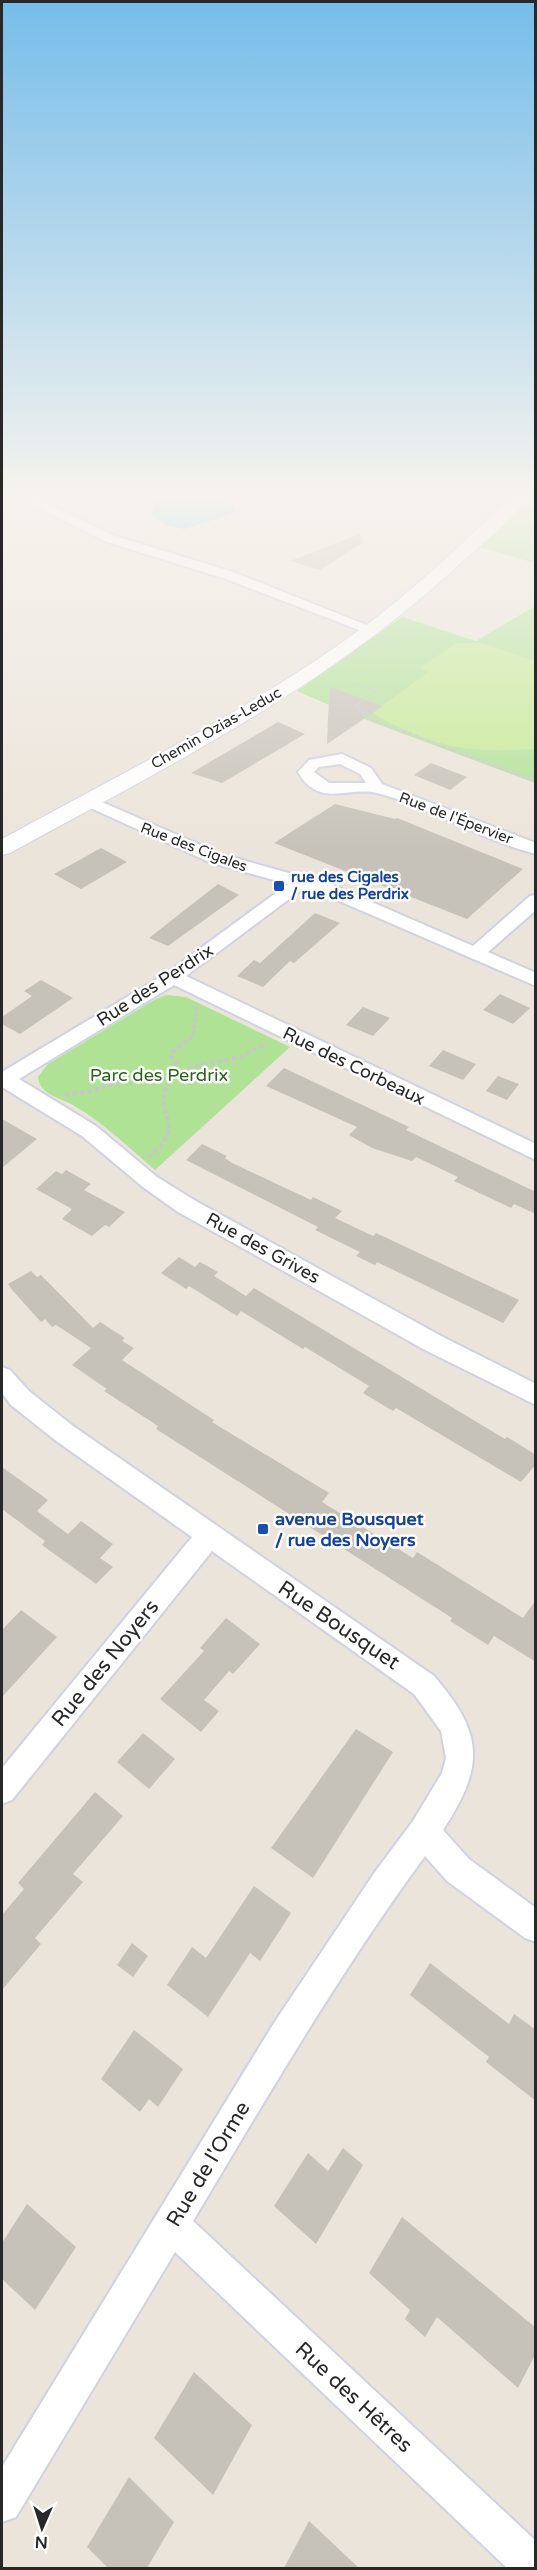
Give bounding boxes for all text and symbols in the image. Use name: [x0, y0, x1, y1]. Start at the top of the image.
street label: Chemin Ozias-Leduc: [148, 683, 284, 773]
street label: Rue de l'Épervier: [397, 788, 516, 848]
street label: Rue des Cigales: [138, 818, 250, 876]
place label: rue des Cigales / rue des Perdrix: [291, 868, 409, 903]
marker: rue des Cigales / rue des Perdrix: [272, 879, 286, 893]
street label: Rue des Perdrix: [93, 939, 217, 1031]
street label: Rue des Corbeaux: [279, 1022, 429, 1110]
park label: Parc des Perdrix: [90, 1064, 228, 1086]
street label: Rue des Grives: [202, 1208, 324, 1288]
place label: avenue Bousquet / rue des Noyers: [275, 1508, 424, 1551]
marker: avenue Bousquet / rue des Noyers: [256, 1522, 270, 1536]
street label: Rue Bousquet: [273, 1576, 404, 1675]
street label: Rue des Noyers: [47, 1595, 164, 1732]
street label: Rue de l'Orme: [161, 2097, 256, 2231]
street label: Rue des Hêtres: [290, 2337, 417, 2458]
north arrow: [12, 2498, 72, 2558]
text: N: [34, 2532, 48, 2552]

